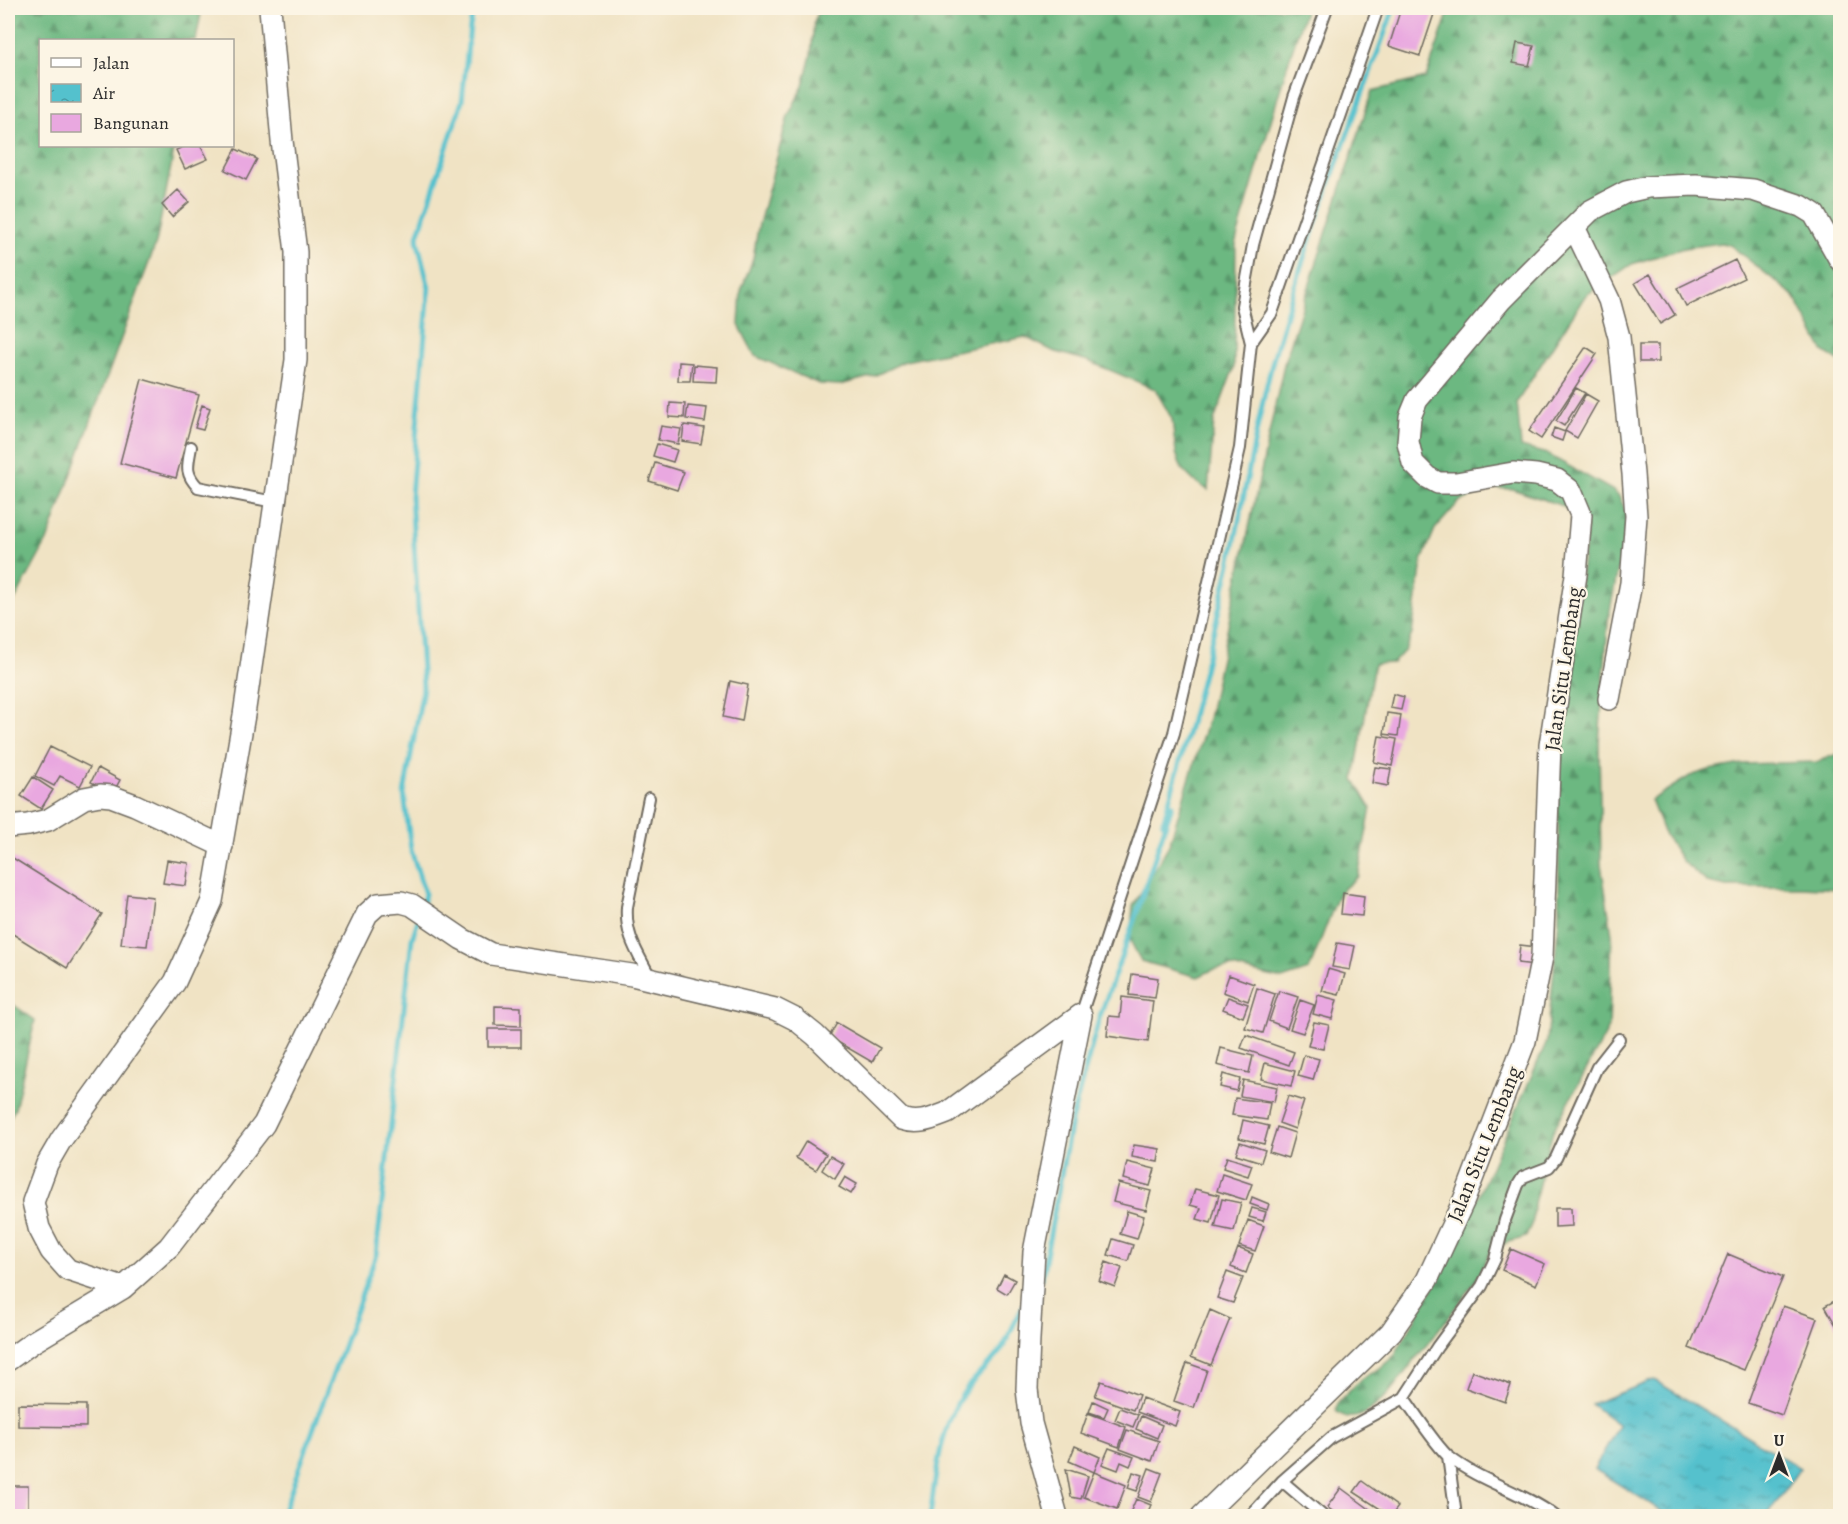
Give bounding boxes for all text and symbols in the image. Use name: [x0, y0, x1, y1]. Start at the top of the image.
legend: [39, 39, 234, 147]
text: Jalan: [93, 51, 130, 75]
text: Air: [92, 81, 115, 105]
text: Bangunan: [93, 111, 169, 135]
street label: Jalan Situ Lembang: [1538, 584, 1588, 753]
street label: Jalan Situ Lembang: [1440, 1061, 1528, 1226]
north arrow: [1749, 1425, 1809, 1485]
text: U: [1774, 1430, 1785, 1452]

